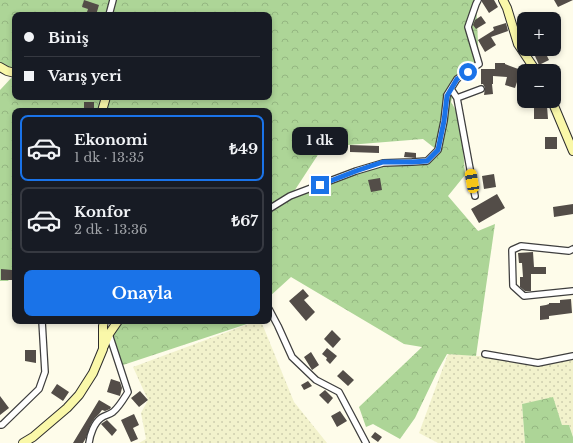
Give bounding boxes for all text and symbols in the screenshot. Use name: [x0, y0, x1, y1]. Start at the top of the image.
map controls: [517, 12, 561, 108]
button: +: [517, 12, 561, 56]
text: Biniş: [48, 28, 89, 47]
route start: [459, 63, 477, 81]
button: −: [517, 64, 561, 108]
text: Varış yeri: [48, 66, 122, 85]
callout: 1 dk: [292, 127, 348, 155]
icon: car: [26, 130, 62, 166]
text: Ekonomi: [74, 130, 148, 149]
text: 1 dk: [307, 132, 333, 149]
text: ₺49: [229, 139, 258, 158]
text: 1 dk · 13:35: [74, 149, 144, 166]
car: [464, 168, 480, 194]
route end: [311, 176, 329, 194]
icon: car: [26, 202, 62, 238]
text: Konfor: [74, 202, 131, 221]
text: ₺67: [232, 211, 258, 230]
text: 2 dk · 13:36: [74, 221, 147, 238]
button: Onayla: [24, 270, 260, 316]

